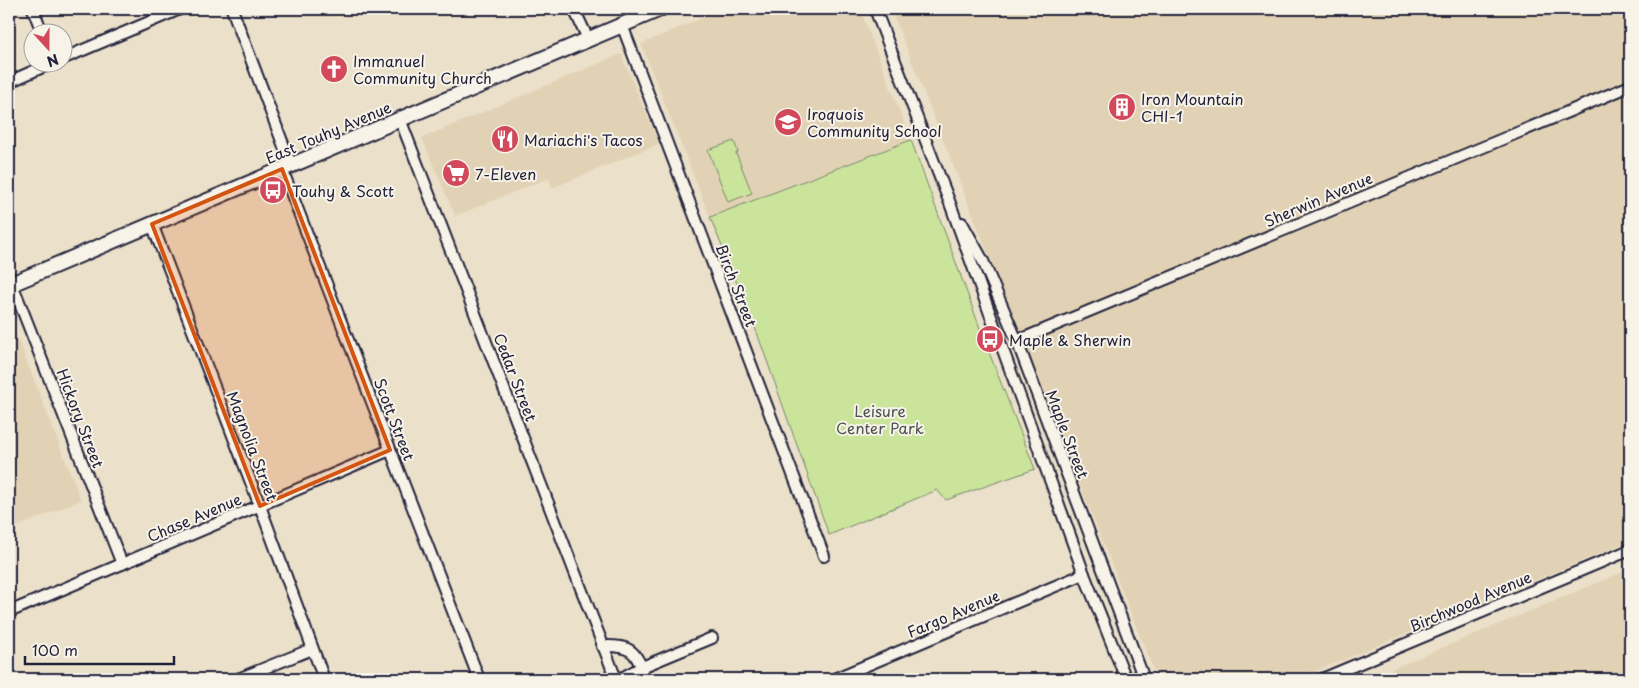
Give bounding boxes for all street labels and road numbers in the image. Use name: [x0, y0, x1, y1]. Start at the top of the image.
street label: East Touhy Avenue: [261, 95, 395, 169]
street label: Sherwin Avenue: [1260, 166, 1376, 232]
street label: Birch Street: [711, 240, 763, 330]
street label: Cedar Street: [489, 329, 543, 425]
street label: Hickory Street: [51, 365, 111, 471]
street label: Scott Street: [369, 374, 421, 464]
street label: Maple Street: [1041, 386, 1095, 482]
street label: Magnolia Street: [221, 388, 285, 504]
street label: Chase Avenue: [143, 487, 245, 547]
street label: Birchwood Avenue: [1405, 565, 1535, 637]
street label: Fargo Avenue: [903, 583, 1003, 643]

